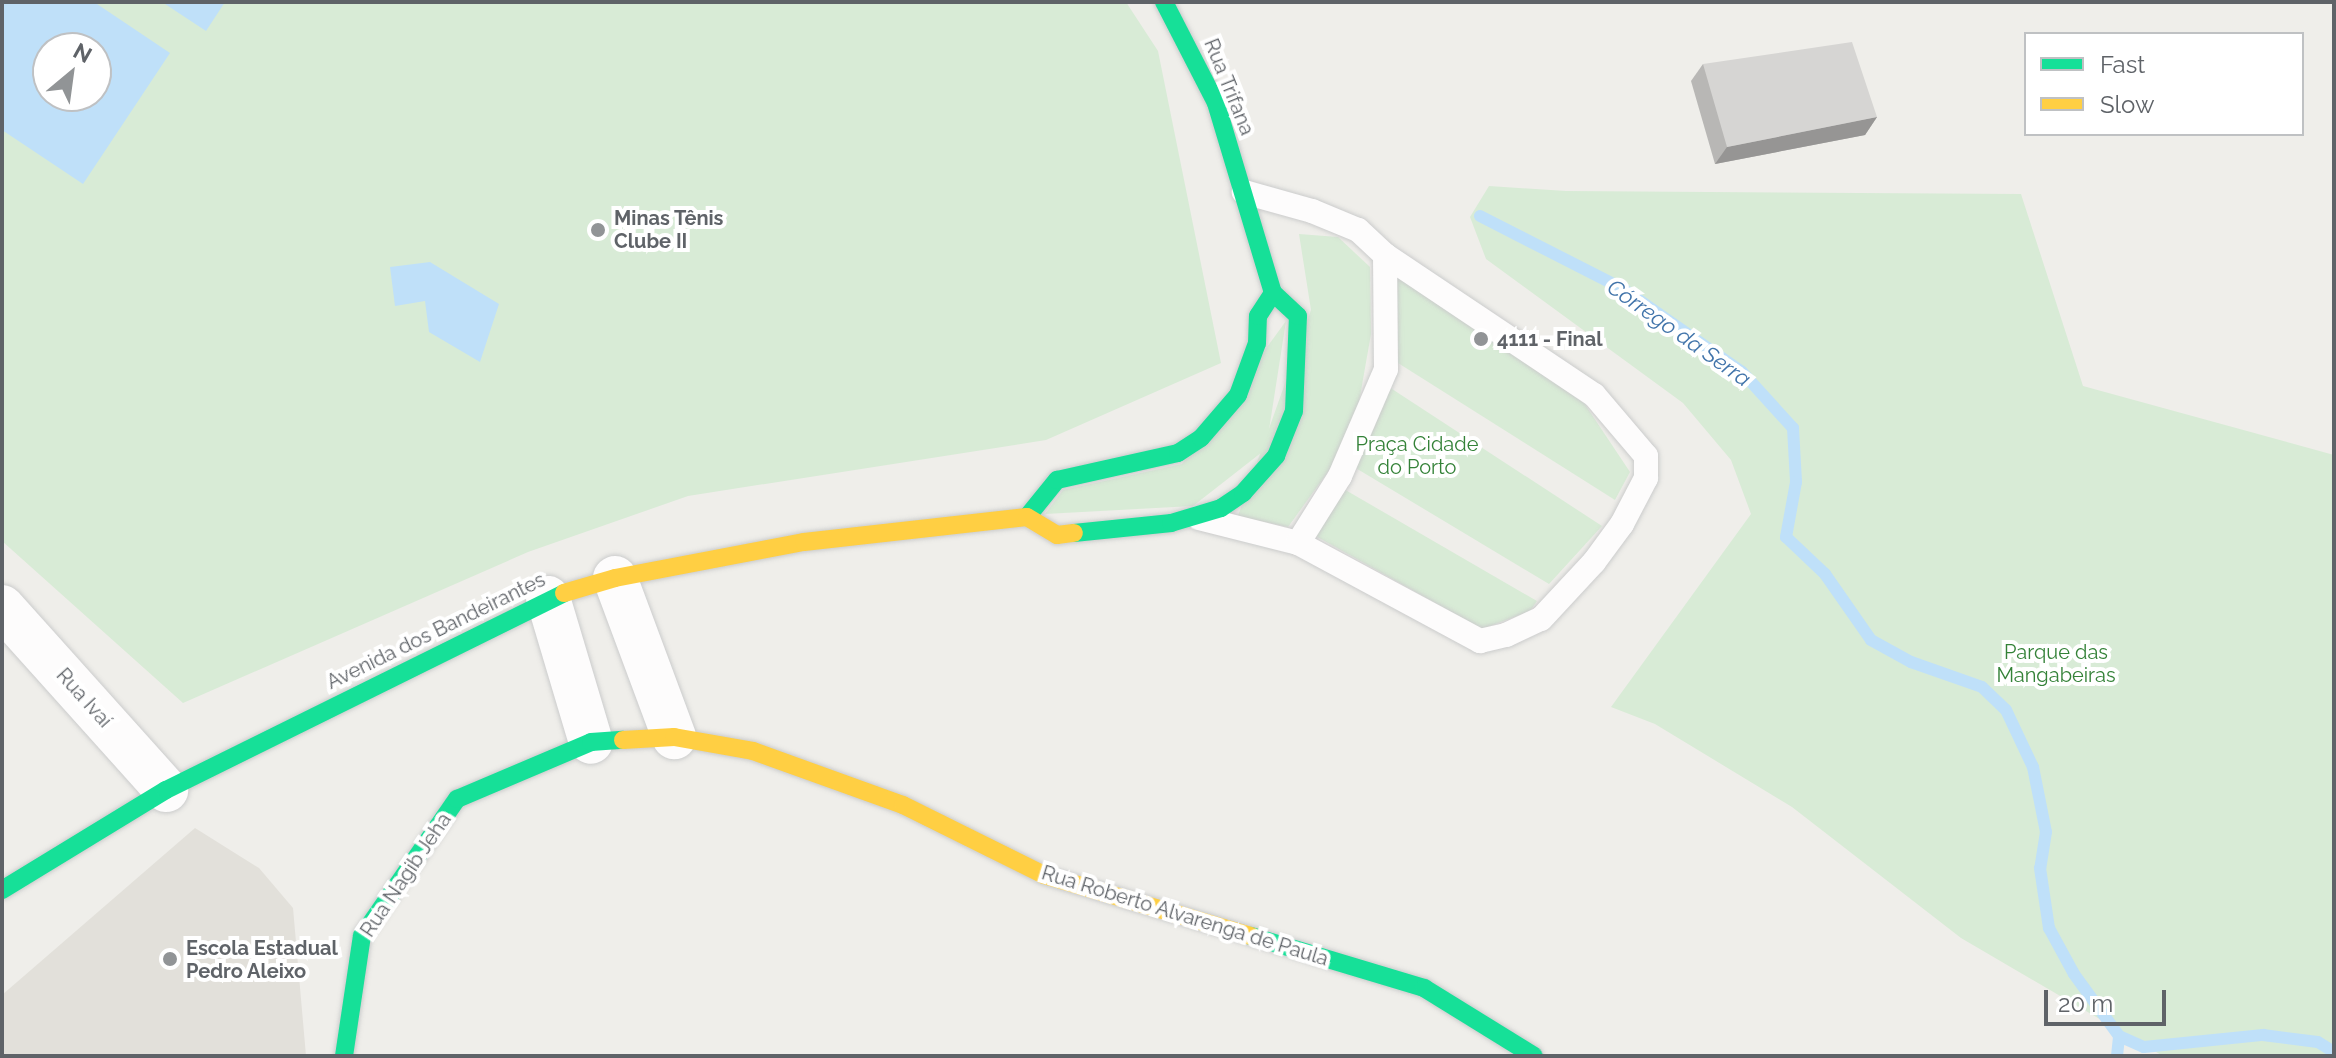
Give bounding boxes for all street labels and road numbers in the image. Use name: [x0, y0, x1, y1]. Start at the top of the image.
street label: Rua Trifana: [1199, 35, 1259, 139]
street label: Avenida dos Bandeirantes: [323, 568, 549, 694]
street label: Rua Ivaí: [51, 663, 117, 733]
street label: Rua Nagib Jeha: [356, 808, 456, 942]
street label: Rua Roberto Alvarenga de Paula: [1038, 861, 1332, 971]

